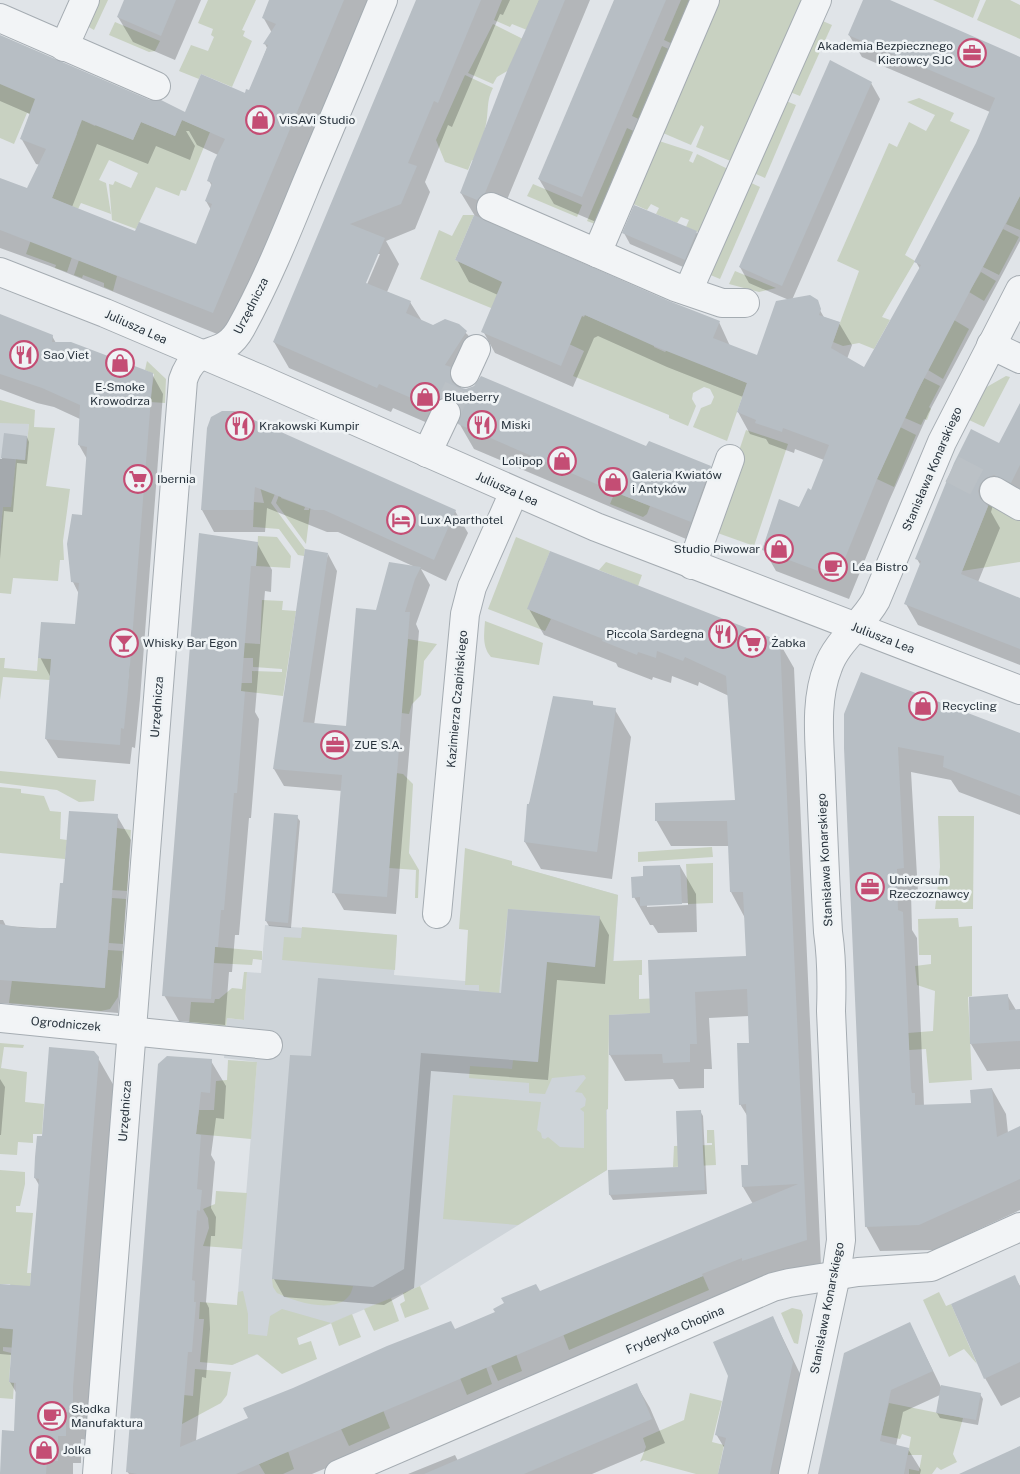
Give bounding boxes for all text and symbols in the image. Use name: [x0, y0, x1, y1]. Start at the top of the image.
office icon: Akademia Bezpiecznego Kierowcy SJC: [957, 38, 987, 68]
place label: Akademia Bezpiecznego Kierowcy SJC: [817, 39, 953, 67]
shop icon: ViSAVi Studio: [245, 105, 275, 135]
place label: ViSAVi Studio: [279, 113, 356, 127]
street label: Urzędnicza: [231, 275, 271, 337]
street label: Juliusza Lea: [103, 307, 169, 347]
restaurant icon: Sao Viet: [9, 340, 39, 370]
place label: Sao Viet: [43, 348, 90, 362]
shop icon: E-Smoke Krowodrza: [105, 348, 135, 378]
place label: E-Smoke Krowodrza: [90, 380, 150, 408]
shop icon: Blueberry: [410, 382, 440, 412]
place label: Blueberry: [444, 390, 500, 404]
street label: Stanisława Konarskiego: [899, 405, 965, 533]
restaurant icon: Miski: [467, 410, 497, 440]
restaurant icon: Krakowski Kumpir: [225, 411, 255, 441]
place label: Miski: [501, 418, 530, 432]
place label: Krakowski Kumpir: [259, 419, 360, 433]
shop icon: Lolipop: [547, 446, 577, 476]
place label: Lolipop: [502, 454, 543, 468]
supermarket icon: Ibernia: [123, 464, 153, 494]
shop icon: Galeria Kwiatów i Antyków: [598, 467, 628, 497]
place label: Galeria Kwiatów i Antyków: [632, 468, 722, 496]
street label: Juliusza Lea: [474, 469, 540, 509]
place label: Ibernia: [157, 472, 196, 486]
hotel icon: Lux Aparthotel: [386, 505, 416, 535]
place label: Lux Aparthotel: [420, 513, 504, 527]
shop icon: Studio Piwowar: [764, 534, 794, 564]
place label: Studio Piwowar: [674, 542, 760, 556]
cafe icon: Léa Bistro: [818, 552, 848, 582]
place label: Léa Bistro: [852, 560, 908, 574]
restaurant icon: Piccola Sardegna: [708, 619, 738, 649]
street label: Juliusza Lea: [849, 620, 917, 656]
place label: Piccola Sardegna: [606, 627, 704, 641]
bar icon: Whisky Bar Egon: [109, 628, 139, 658]
supermarket icon: Żabka: [737, 628, 767, 658]
street label: Kazimierza Czapińskiego: [444, 629, 470, 768]
place label: Whisky Bar Egon: [143, 636, 237, 650]
place label: Żabka: [771, 636, 806, 650]
street label: Urzędnicza: [148, 676, 166, 738]
shop icon: Recycling: [908, 691, 938, 721]
place label: Recycling: [942, 699, 997, 713]
office icon: ZUE S.A.: [320, 730, 350, 760]
place label: ZUE S.A.: [354, 738, 403, 752]
street label: Stanisława Konarskiego: [814, 793, 835, 927]
office icon: Universum Rzeczoznawcy: [855, 872, 885, 902]
place label: Universum Rzeczoznawcy: [889, 873, 970, 901]
street label: Ogrodniczek: [30, 1014, 102, 1034]
street label: Urzędnicza: [116, 1080, 134, 1142]
street label: Stanisława Konarskiego: [807, 1241, 847, 1375]
street label: Fryderyka Chopina: [624, 1303, 726, 1357]
cafe icon: Słodka Manufaktura: [37, 1401, 67, 1431]
place label: Słodka Manufaktura: [71, 1402, 143, 1430]
shop icon: Jolka: [29, 1435, 59, 1465]
place label: Jolka: [63, 1443, 91, 1457]

